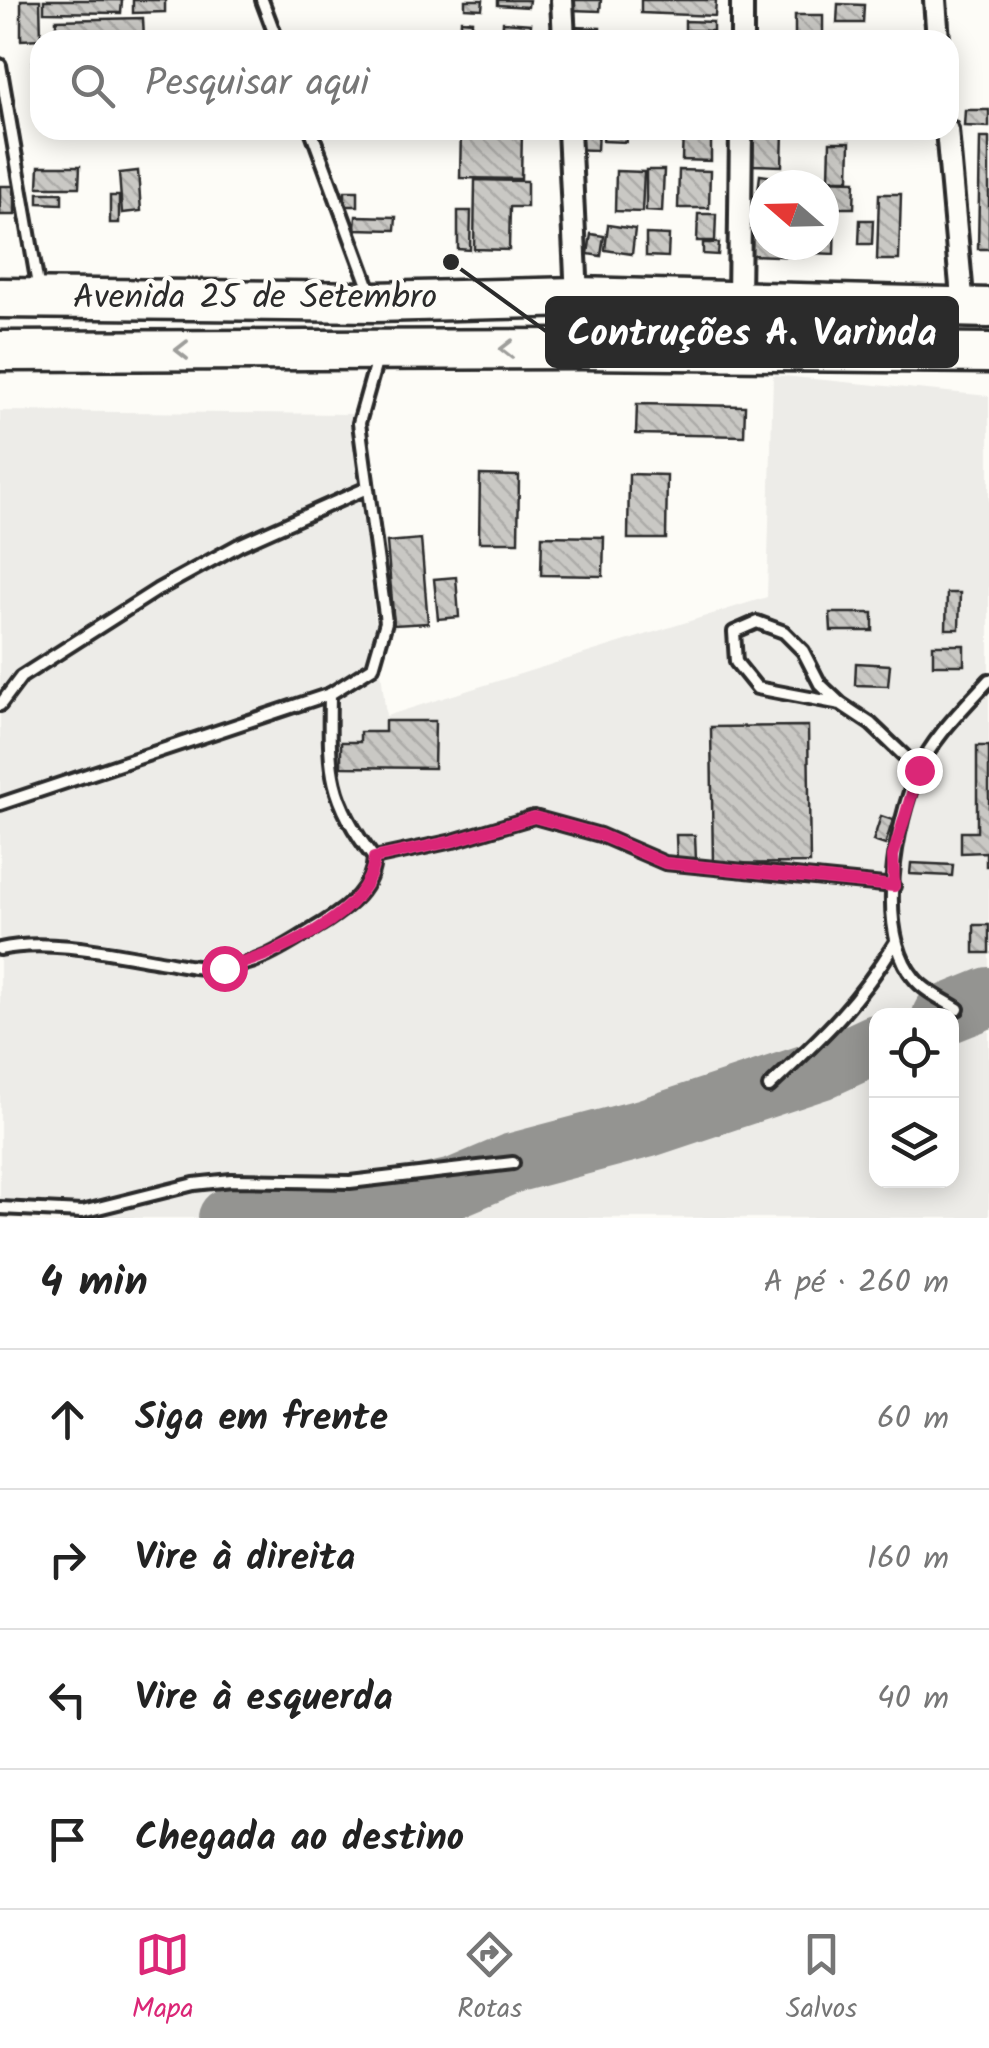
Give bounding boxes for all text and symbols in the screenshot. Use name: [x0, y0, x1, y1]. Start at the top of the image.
search box: [30, 30, 959, 140]
text: Pesquisar aqui: [145, 55, 369, 115]
icon: search: [65, 58, 120, 113]
north arrow: [749, 170, 839, 260]
street label: Avenida 25 de Setembro: [73, 271, 437, 327]
callout: Contruções A. Varinda: [547, 298, 957, 366]
text: Contruções A. Varinda: [567, 305, 937, 365]
one-way arrow: [498, 338, 514, 360]
one-way arrow: [173, 339, 188, 361]
route end: [897, 748, 943, 794]
route start: [202, 946, 248, 992]
map controls: [869, 1008, 959, 1188]
button: locate: [869, 1008, 959, 1098]
button: layers: [869, 1098, 959, 1188]
text: 4 min: [40, 1250, 148, 1317]
text: A pé · 260 m: [763, 1258, 949, 1309]
text: Siga em frente: [135, 1389, 388, 1449]
icon: ahead: [40, 1392, 95, 1447]
text: 60 m: [877, 1394, 949, 1445]
text: Vire à direita: [135, 1529, 355, 1589]
icon: right: [40, 1532, 95, 1587]
text: 160 m: [867, 1534, 949, 1585]
text: Vire à esquerda: [135, 1669, 393, 1729]
icon: left: [40, 1672, 95, 1727]
text: 40 m: [877, 1674, 949, 1725]
text: Chegada ao destino: [135, 1809, 464, 1869]
icon: arrive: [40, 1812, 95, 1867]
tab: Mapa: [132, 1927, 194, 2032]
tab: Rotas: [457, 1927, 522, 2032]
tab: Salvos: [786, 1927, 857, 2032]

